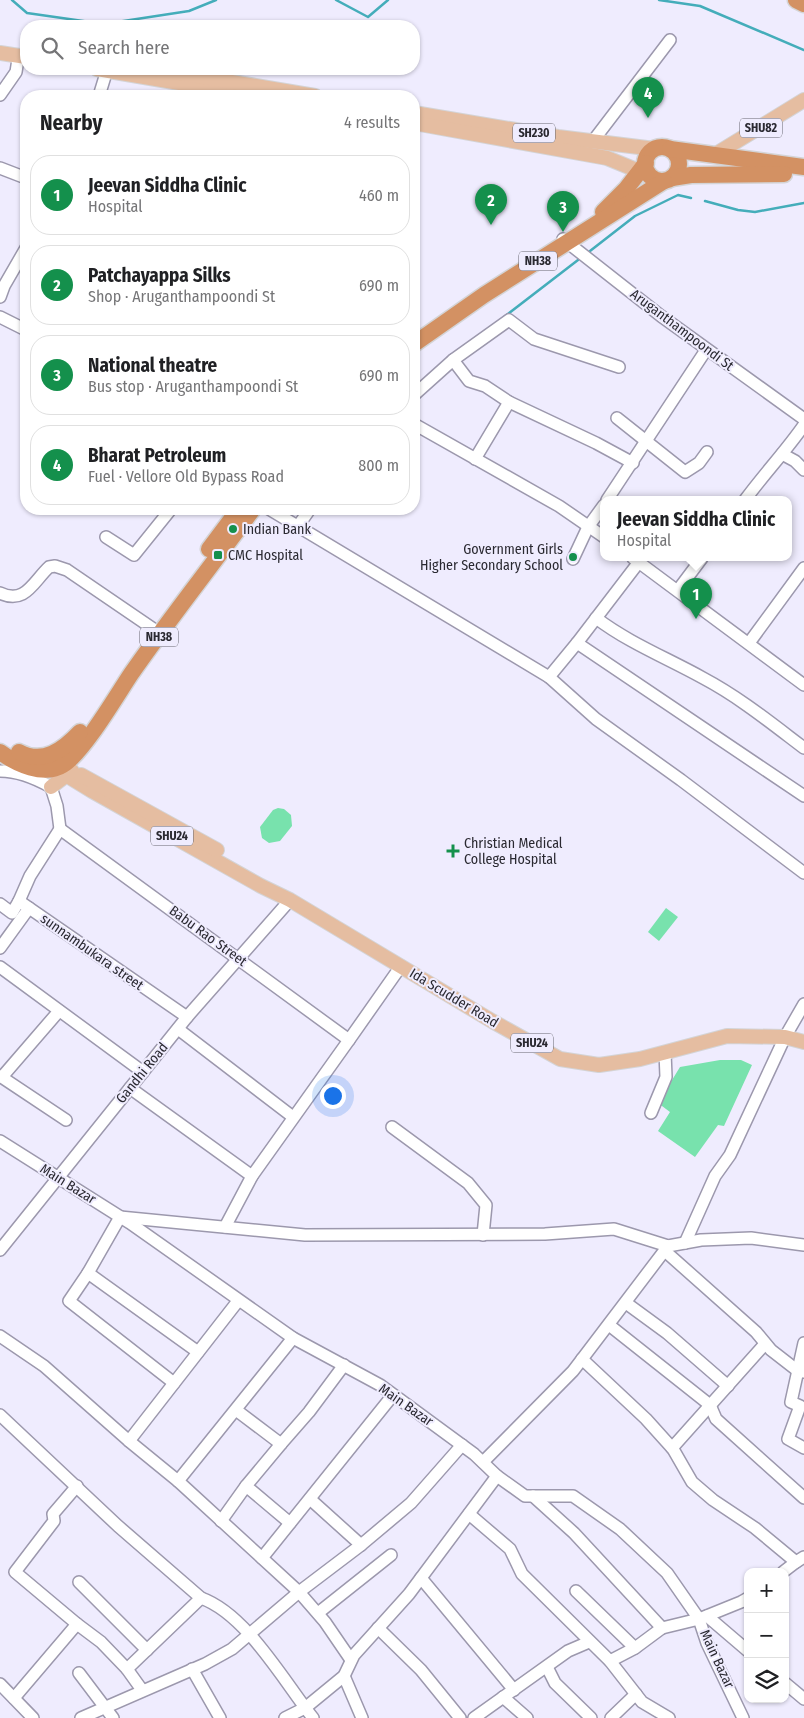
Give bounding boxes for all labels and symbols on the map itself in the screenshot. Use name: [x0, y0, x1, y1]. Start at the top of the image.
pin: 4: [632, 77, 664, 118]
road number: SHU82: [740, 119, 782, 138]
road number: SH230: [513, 124, 555, 142]
pin: 2: [475, 184, 507, 225]
pin: 3: [547, 191, 579, 232]
road number: NH38: [519, 252, 557, 270]
street label: Aruganthampoondi St: [627, 286, 737, 375]
place label: Indian Bank: [243, 521, 312, 538]
marker: Indian Bank: [227, 523, 239, 535]
place label: Government Girls Higher Secondary School: [420, 541, 563, 574]
place label: CMC Hospital: [228, 547, 303, 564]
marker: CMC Hospital: [212, 549, 224, 561]
marker: Government Girls Higher Secondary School: [567, 551, 579, 563]
pin: 1: [680, 578, 712, 619]
road number: NH38: [140, 628, 178, 646]
road number: SHU24: [151, 826, 193, 846]
place label: Christian Medical College Hospital: [464, 835, 563, 868]
marker: Christian Medical College Hospital: [446, 844, 460, 858]
street label: Babu Rao Street: [166, 902, 251, 970]
street label: sunnambukara street: [37, 910, 147, 994]
street label: Ida Scudder Road: [407, 965, 501, 1031]
road number: SHU24: [511, 1034, 553, 1052]
street label: Gandhi Road: [112, 1039, 172, 1107]
your location: [320, 1083, 346, 1109]
street label: Main Bazar: [37, 1160, 99, 1208]
street label: Main Bazar: [375, 1380, 437, 1430]
street label: Main Bazar: [696, 1627, 738, 1691]

